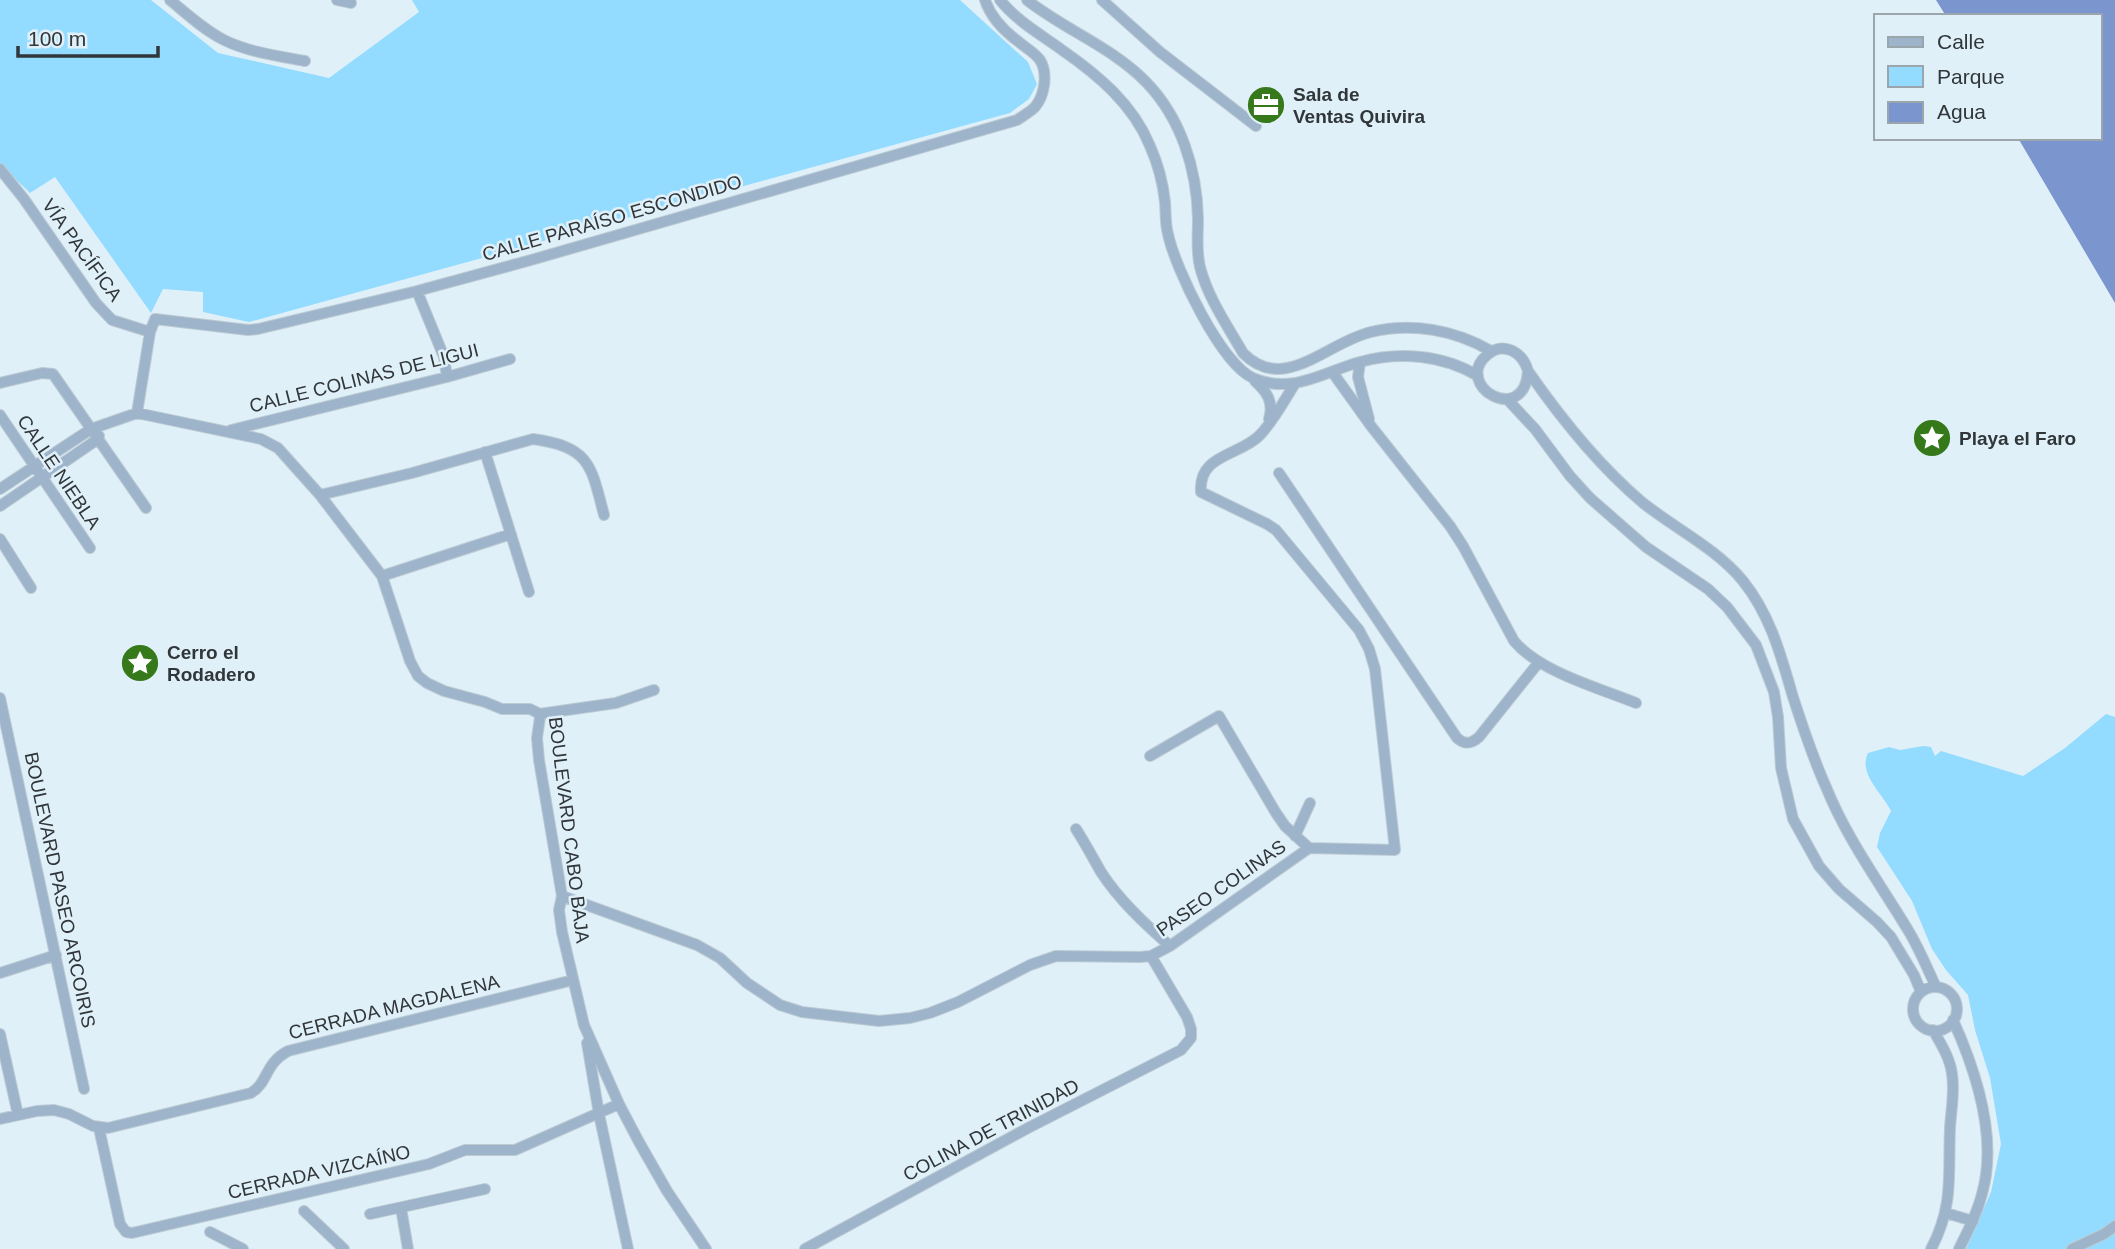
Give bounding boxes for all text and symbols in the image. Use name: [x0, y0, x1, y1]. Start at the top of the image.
scale bar: [18, 14, 158, 58]
legend: [1874, 14, 2101, 140]
text: 100 m: [28, 27, 86, 50]
text: Calle: [1937, 30, 1985, 53]
text: Parque: [1937, 65, 2005, 88]
office icon: Sala de Ventas Quivira: [1245, 84, 1287, 126]
place label: Sala de Ventas Quivira: [1293, 84, 1425, 127]
text: Agua: [1937, 100, 1986, 123]
street label: CALLE PARAÍSO ESCONDIDO: [480, 171, 744, 265]
street label: VÍA PACÍFICA: [38, 195, 126, 305]
street label: CALLE COLINAS DE LIGUI: [247, 339, 481, 417]
street label: CALLE NIEBLA: [13, 411, 105, 533]
place icon: Playa el Faro: [1911, 417, 1953, 459]
place label: Playa el Faro: [1959, 428, 2076, 449]
place icon: Cerro el Rodadero: [119, 642, 161, 684]
place label: Cerro el Rodadero: [167, 642, 256, 685]
street label: BOULEVARD CABO BAJA: [545, 716, 593, 945]
street label: BOULEVARD PASEO ARCOIRIS: [20, 750, 100, 1030]
street label: PASEO COLINAS: [1152, 836, 1290, 940]
street label: CERRADA MAGDALENA: [286, 971, 502, 1043]
street label: COLINA DE TRINIDAD: [900, 1075, 1082, 1185]
street label: CERRADA VIZCAÍNO: [226, 1141, 412, 1203]

